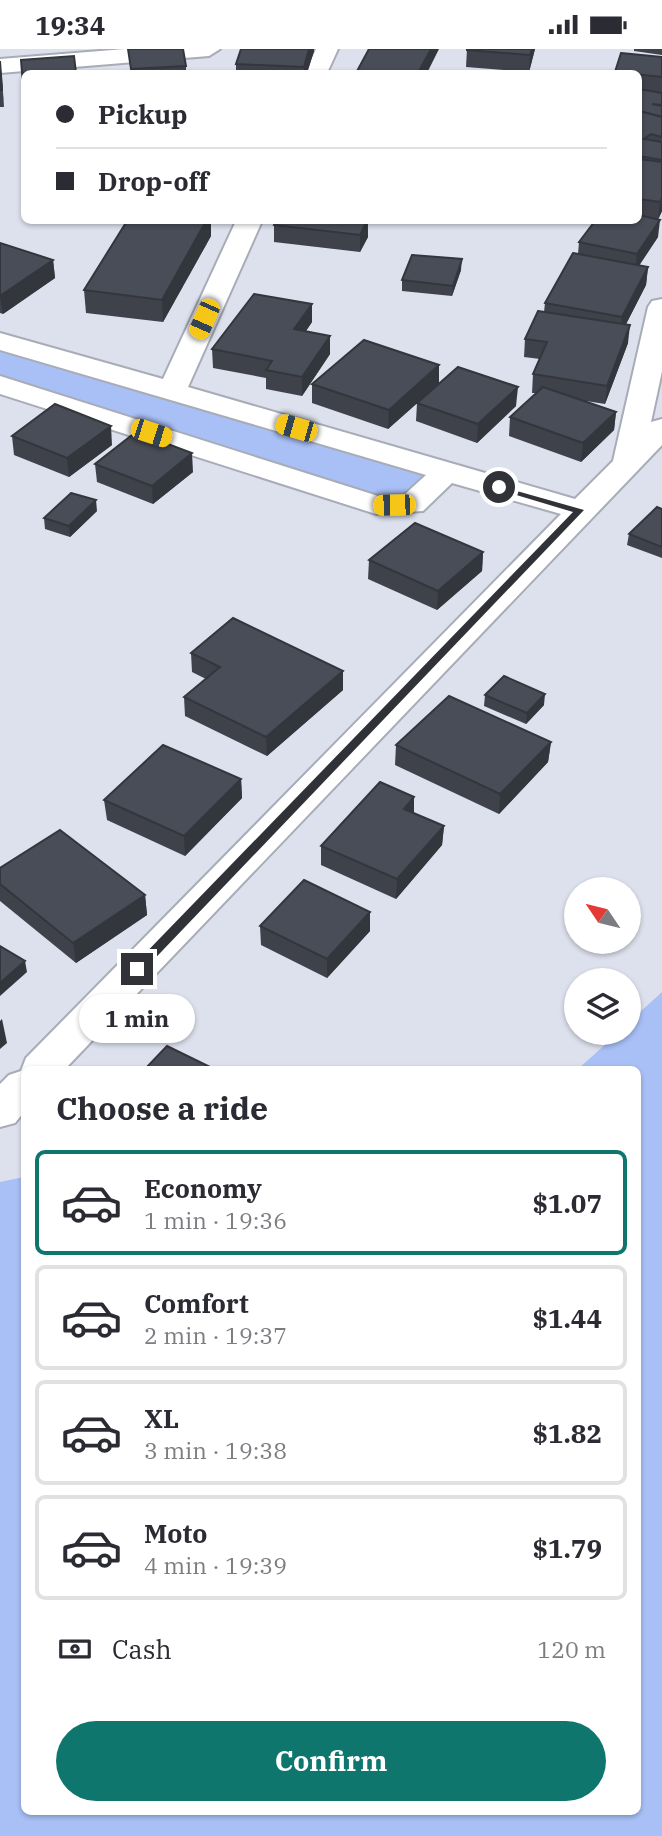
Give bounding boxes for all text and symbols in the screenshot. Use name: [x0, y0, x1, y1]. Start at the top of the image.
text: 19:34: [35, 8, 105, 42]
text: Pickup: [98, 97, 188, 131]
text: Drop-off: [98, 164, 209, 198]
car: [186, 296, 223, 342]
car: [273, 412, 320, 444]
car: [128, 417, 175, 449]
route start: [483, 471, 515, 503]
car: [373, 494, 416, 516]
north arrow: [564, 877, 640, 954]
map controls: [564, 877, 641, 1045]
route end: [121, 953, 153, 985]
button: layers: [564, 968, 641, 1045]
callout: 1 min: [79, 993, 195, 1042]
text: 1 min: [105, 1003, 169, 1033]
text: Choose a ride: [56, 1087, 268, 1129]
icon: car: [60, 1171, 123, 1234]
text: Economy: [144, 1171, 262, 1205]
text: $1.07: [532, 1186, 602, 1220]
text: 1 min · 19:36: [144, 1205, 287, 1235]
icon: car: [60, 1286, 123, 1349]
text: Comfort: [144, 1286, 249, 1320]
text: $1.44: [532, 1301, 602, 1335]
text: 2 min · 19:37: [144, 1320, 287, 1350]
icon: car: [60, 1401, 123, 1464]
text: XL: [144, 1401, 179, 1435]
text: $1.82: [532, 1416, 602, 1450]
text: 3 min · 19:38: [144, 1435, 287, 1465]
icon: car: [60, 1516, 123, 1579]
text: Moto: [144, 1516, 207, 1550]
text: $1.79: [532, 1531, 602, 1565]
text: 4 min · 19:39: [144, 1550, 287, 1580]
icon: cash: [56, 1630, 94, 1668]
text: Cash: [112, 1632, 172, 1666]
text: 120 m: [537, 1634, 606, 1664]
button: Confirm: [56, 1721, 606, 1801]

